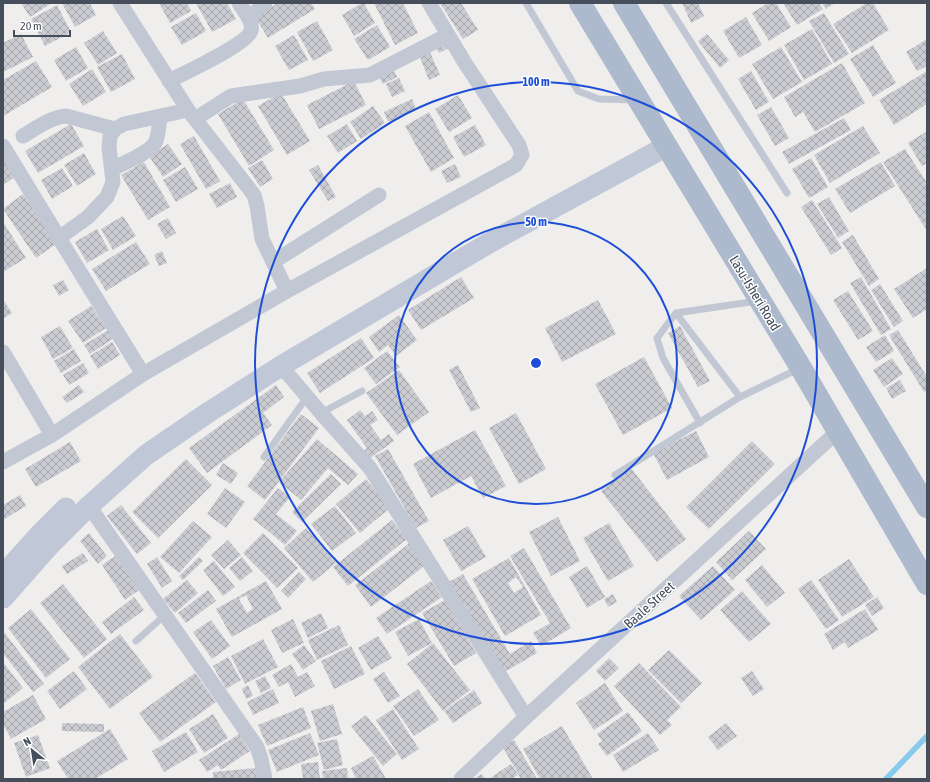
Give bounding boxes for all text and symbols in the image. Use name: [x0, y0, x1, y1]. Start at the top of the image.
scale bar: [14, 12, 70, 38]
text: 20 m: [20, 19, 42, 33]
text: 100 m: [522, 75, 550, 89]
text: 50 m: [525, 215, 547, 229]
street label: Lasu-Isheri Road: [726, 253, 784, 333]
centre of rings: [529, 356, 543, 370]
street label: Baale Street: [621, 578, 677, 632]
north arrow: [12, 730, 52, 770]
text: N: [21, 735, 33, 748]

